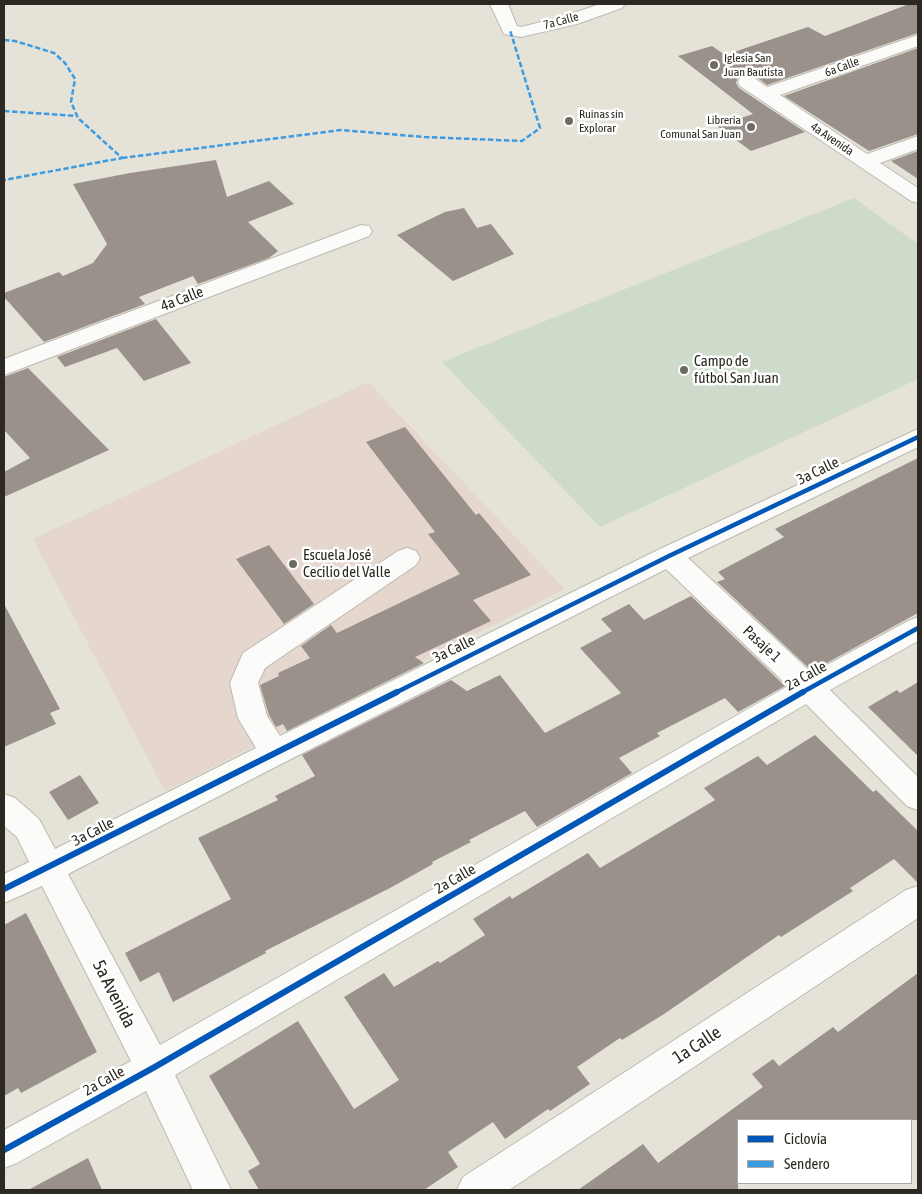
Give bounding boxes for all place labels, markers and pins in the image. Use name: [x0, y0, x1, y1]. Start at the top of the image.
place label: Iglesia San Juan Bautista: [724, 51, 783, 79]
marker: Iglesia San Juan Bautista: [708, 59, 720, 71]
place label: Ruinas sin Explorar: [579, 107, 624, 135]
place label: Libreria Comunal San Juan: [660, 113, 741, 141]
marker: Ruinas sin Explorar: [563, 115, 575, 127]
marker: Libreria Comunal San Juan: [745, 121, 757, 133]
place label: Campo de fútbol San Juan: [694, 352, 779, 387]
marker: Campo de fútbol San Juan: [678, 364, 690, 376]
place label: Escuela José Cecilio del Valle: [303, 546, 390, 581]
marker: Escuela José Cecilio del Valle: [287, 558, 299, 570]

